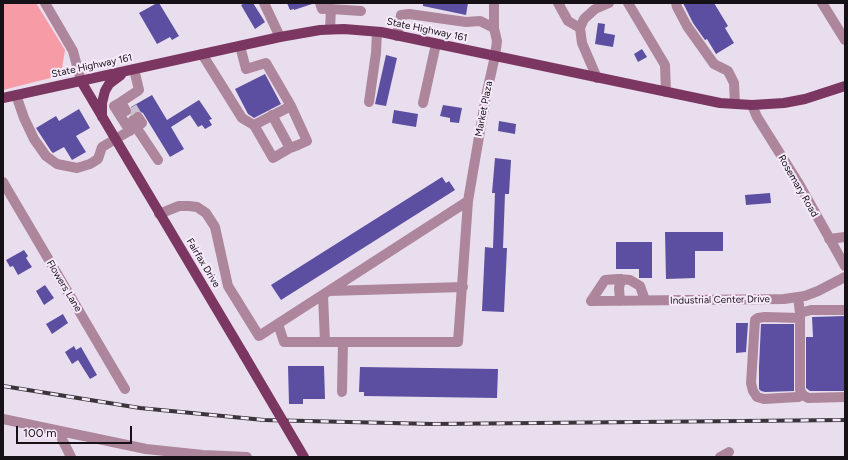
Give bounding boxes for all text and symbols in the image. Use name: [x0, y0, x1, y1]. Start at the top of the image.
street label: State Highway 161: [386, 16, 468, 44]
street label: State Highway 161: [51, 52, 133, 80]
street label: Market Plaza: [473, 80, 495, 138]
street label: Rosemary Road: [775, 153, 821, 219]
street label: Fairfax Drive: [184, 236, 222, 290]
street label: Flowers Lane: [44, 258, 84, 314]
street label: Industrial Center Drive: [670, 293, 770, 307]
scale bar: [18, 418, 134, 444]
text: 100 m: [23, 426, 57, 440]

